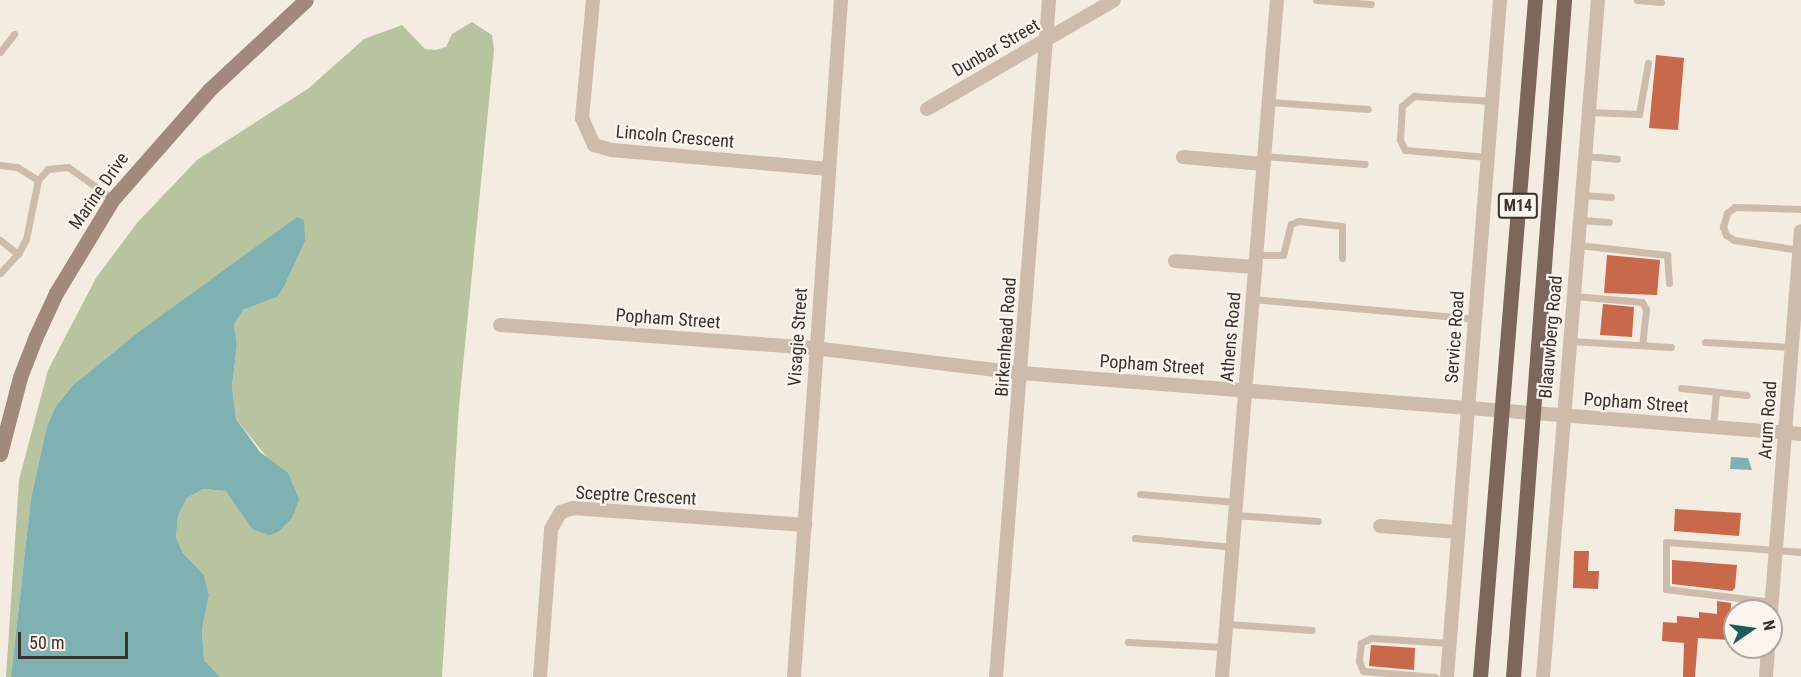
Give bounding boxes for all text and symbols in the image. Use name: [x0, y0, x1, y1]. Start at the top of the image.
street label: Dunbar Street: [949, 14, 1043, 82]
street label: Lincoln Crescent: [615, 121, 735, 153]
street label: Marine Drive: [65, 148, 133, 234]
road number: M14: [1497, 193, 1539, 219]
street label: Blaauwberg Road: [1535, 275, 1567, 399]
street label: Birkenhead Road: [991, 277, 1021, 397]
street label: Visagie Street: [784, 287, 812, 387]
street label: Service Road: [1441, 290, 1469, 384]
street label: Athens Road: [1216, 291, 1246, 383]
street label: Popham Street: [615, 305, 721, 333]
street label: Popham Street: [1099, 351, 1205, 379]
street label: Arum Road: [1754, 380, 1782, 460]
street label: Popham Street: [1583, 389, 1689, 417]
street label: Sceptre Crescent: [575, 482, 697, 510]
north arrow: [1723, 599, 1783, 659]
text: N: [1759, 618, 1779, 632]
scale bar: [21, 620, 130, 658]
text: 50 m: [29, 632, 64, 653]

